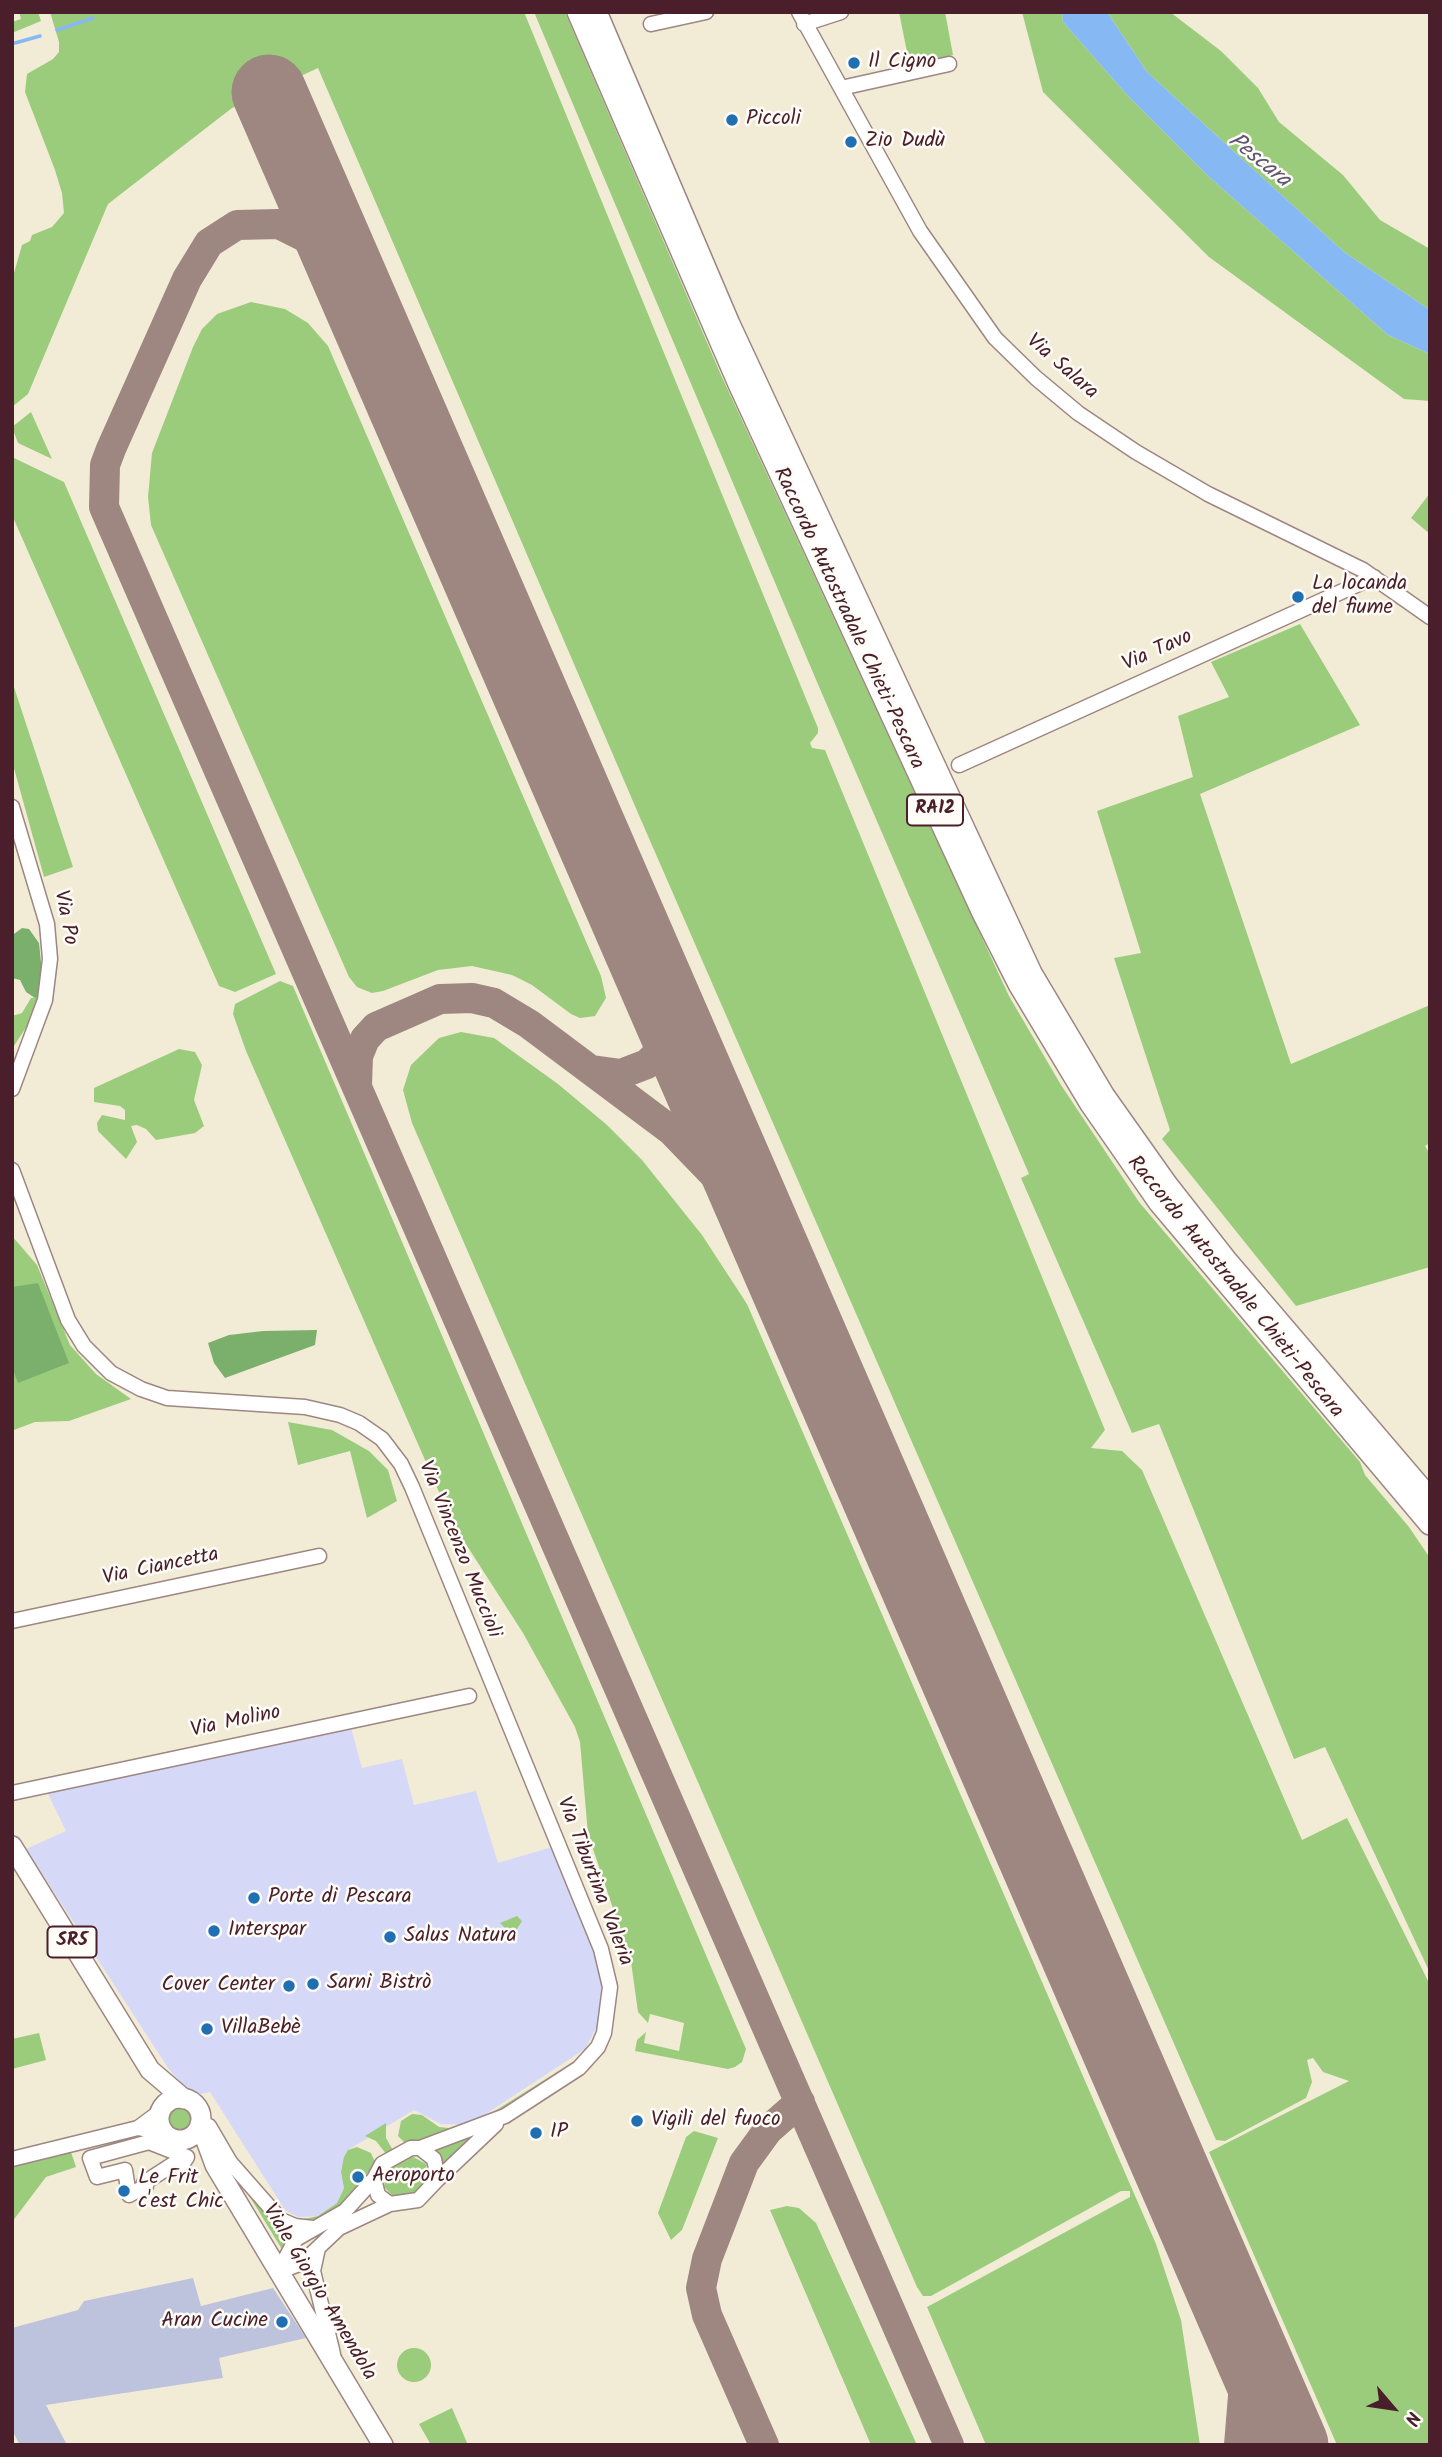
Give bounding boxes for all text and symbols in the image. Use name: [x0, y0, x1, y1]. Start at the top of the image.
place label: Il Cigno: [868, 50, 936, 76]
marker: Il Cigno: [846, 55, 862, 71]
place label: Piccoli: [746, 107, 801, 133]
marker: Piccoli: [724, 112, 740, 128]
place label: Zio Dudù: [865, 129, 945, 155]
water label: Pescara: [1221, 129, 1295, 195]
marker: Zio Dudù: [843, 134, 859, 150]
street label: Via Salara: [1020, 330, 1102, 406]
street label: Raccordo Autostradale Chieti-Pescara: [766, 464, 928, 774]
place label: La locanda del fiume: [1312, 572, 1407, 622]
marker: La locanda del fiume: [1290, 589, 1306, 605]
street label: Via Tavo: [1119, 625, 1197, 679]
road number: RA12: [907, 794, 963, 825]
street label: Via Po: [46, 888, 82, 948]
street label: Raccordo Autostradale Chieti-Pescara: [1120, 1152, 1348, 1424]
street label: Via Vincenzo Muccioli: [411, 1458, 505, 1642]
street label: Via Ciancetta: [101, 1543, 221, 1593]
street label: Via Molino: [189, 1701, 283, 1745]
street label: Via Tiburtina Valeria: [549, 1794, 637, 1970]
place label: Porte di Pescara: [268, 1885, 412, 1911]
marker: Porte di Pescara: [246, 1890, 262, 1906]
place label: Interspar: [228, 1918, 306, 1944]
marker: Interspar: [206, 1923, 222, 1939]
place label: Salus Natura: [404, 1924, 517, 1950]
road number: SR5: [48, 1926, 96, 1958]
marker: Salus Natura: [382, 1929, 398, 1945]
place label: Sarni Bistrò: [327, 1971, 431, 1997]
place label: Cover Center: [161, 1973, 275, 1999]
marker: Sarni Bistrò: [305, 1976, 321, 1992]
marker: Cover Center: [281, 1978, 297, 1994]
place label: VillaBebè: [221, 2016, 300, 2042]
marker: VillaBebè: [199, 2021, 215, 2037]
place label: Vigili del fuoco: [651, 2108, 781, 2134]
marker: Vigili del fuoco: [629, 2113, 645, 2129]
place label: IP: [550, 2120, 568, 2146]
marker: IP: [528, 2125, 544, 2141]
place label: Aeroporto: [372, 2164, 455, 2190]
place label: Le Frit c'est Chic: [138, 2166, 224, 2216]
marker: Aeroporto: [350, 2169, 366, 2185]
marker: Le Frit c'est Chic: [116, 2183, 132, 2199]
street label: Viale Giorgio Amendola: [255, 2200, 381, 2386]
place label: Aran Cucine: [161, 2309, 268, 2335]
marker: Aran Cucine: [274, 2314, 290, 2330]
north arrow: [1358, 2373, 1428, 2443]
text: N: [1395, 2406, 1427, 2431]

